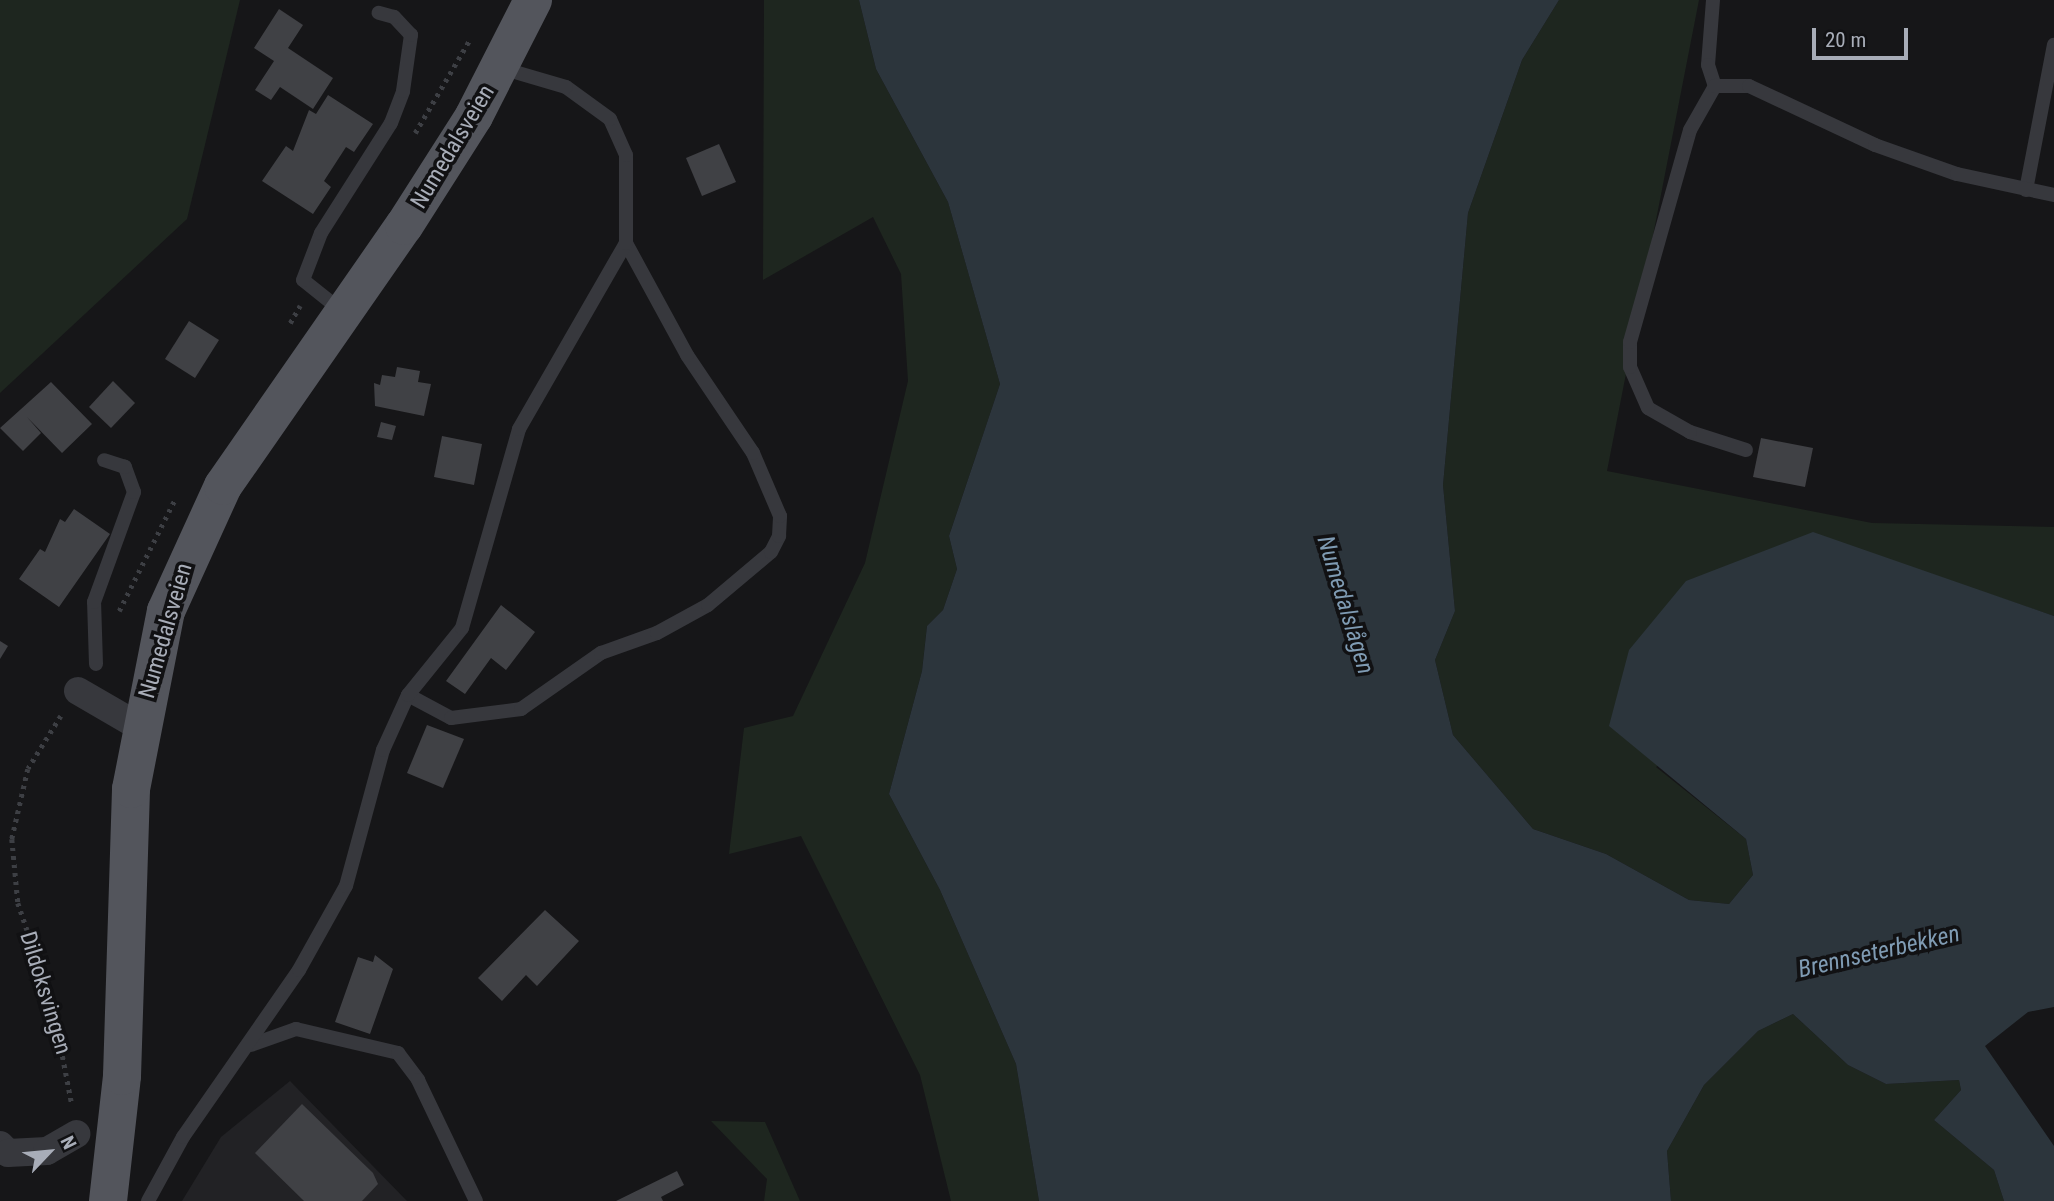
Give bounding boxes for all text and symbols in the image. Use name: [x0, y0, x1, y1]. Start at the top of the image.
scale bar: [1816, 14, 1912, 58]
text: 20 m: [1825, 28, 1866, 52]
street label: Numedalsveien: [405, 80, 501, 214]
water label: Numedalslågen: [1310, 532, 1380, 678]
street label: Numedalsveien: [134, 560, 198, 702]
water label: Brennseterbekken: [1795, 919, 1963, 985]
street label: Dildoksvingen: [13, 928, 77, 1058]
north arrow: [14, 1117, 84, 1187]
text: N: [55, 1132, 81, 1153]

